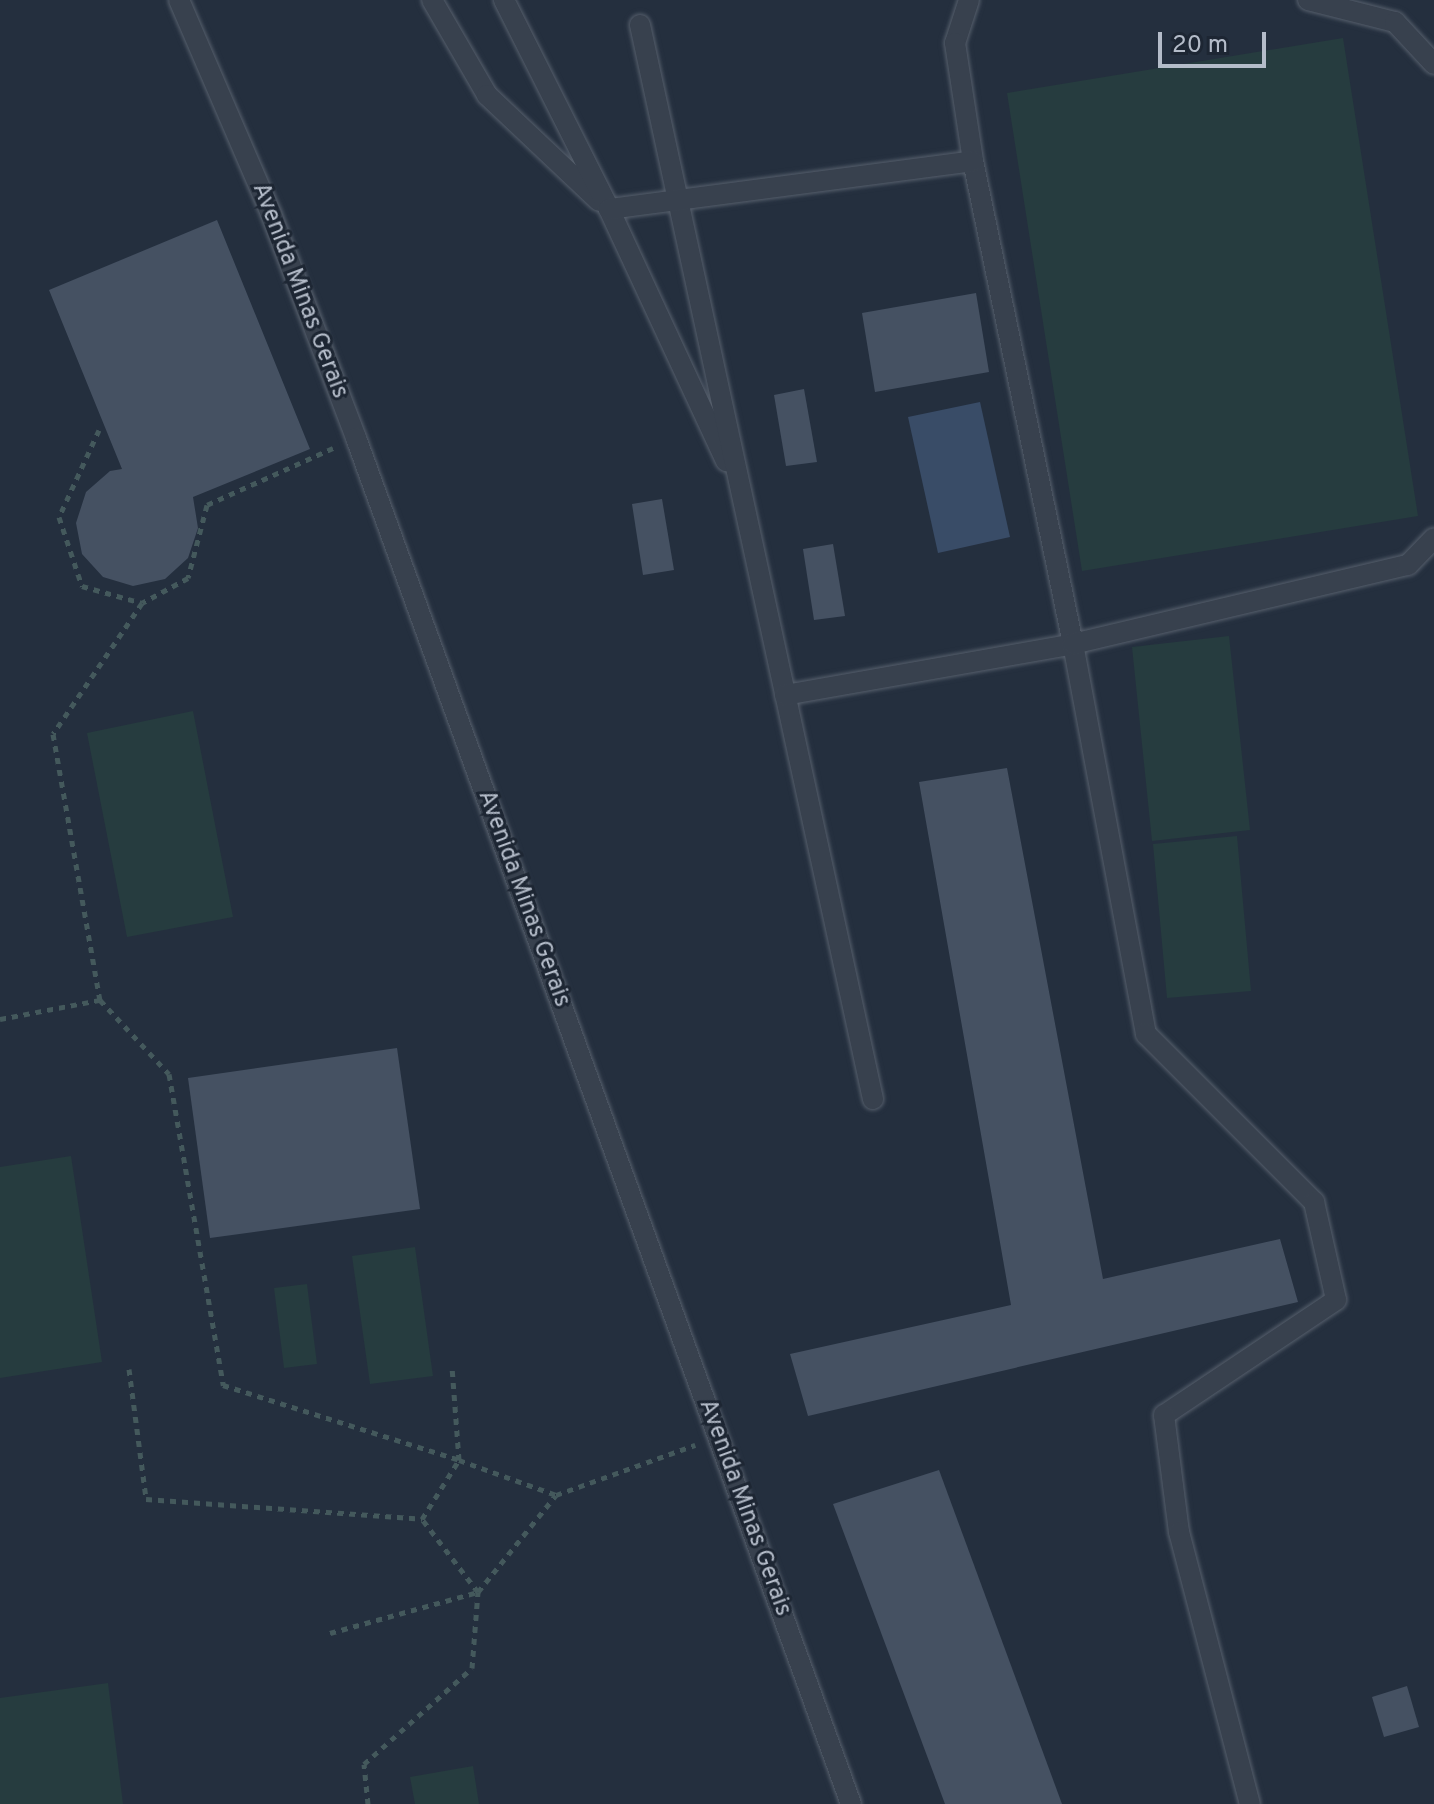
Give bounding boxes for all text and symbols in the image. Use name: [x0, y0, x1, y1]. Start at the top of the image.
scale bar: [1162, 16, 1270, 66]
text: 20 m: [1172, 31, 1228, 61]
street label: Avenida Minas Gerais: [245, 179, 353, 403]
street label: Avenida Minas Gerais: [470, 787, 576, 1011]
street label: Avenida Minas Gerais: [691, 1396, 797, 1620]

